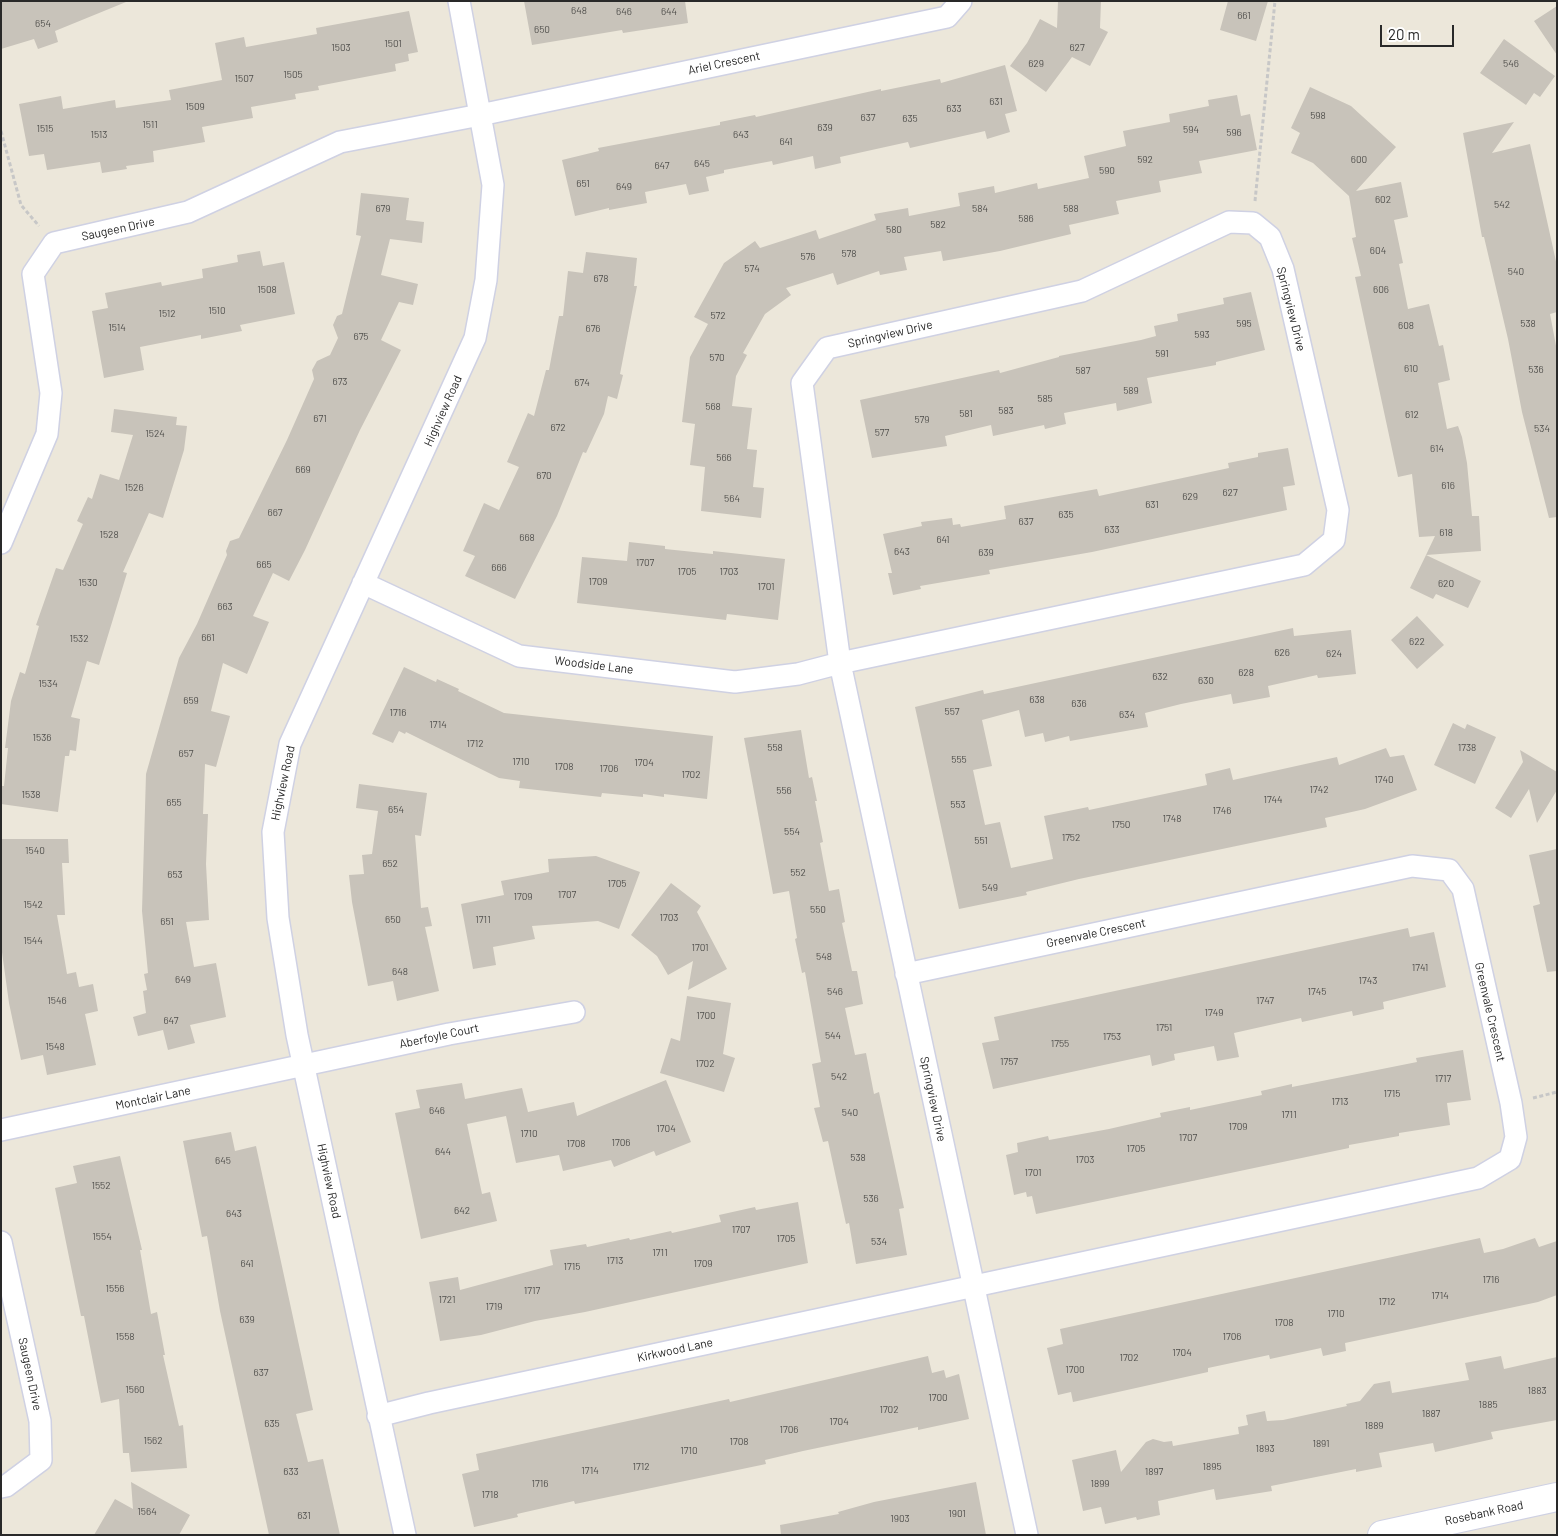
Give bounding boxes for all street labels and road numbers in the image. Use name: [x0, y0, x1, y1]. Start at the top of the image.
street label: Ariel Crescent: [687, 48, 761, 78]
street label: Saugeen Drive: [80, 214, 156, 244]
street label: Springview Drive: [1274, 265, 1308, 353]
street label: Springview Drive: [846, 317, 934, 351]
street label: Highview Road: [421, 373, 465, 449]
street label: Woodside Lane: [554, 653, 634, 677]
street label: Highview Road: [268, 744, 298, 822]
street label: Greenvale Crescent: [1045, 915, 1147, 951]
street label: Greenvale Crescent: [1472, 961, 1508, 1063]
street label: Aberfoyle Court: [398, 1021, 480, 1051]
street label: Springview Drive: [917, 1055, 949, 1143]
street label: Montclair Lane: [114, 1083, 192, 1113]
street label: Highview Road: [314, 1142, 344, 1220]
street label: Kirkwood Lane: [636, 1335, 714, 1365]
street label: Saugeen Drive: [15, 1336, 45, 1412]
street label: Rosebank Road: [1443, 1498, 1525, 1528]

